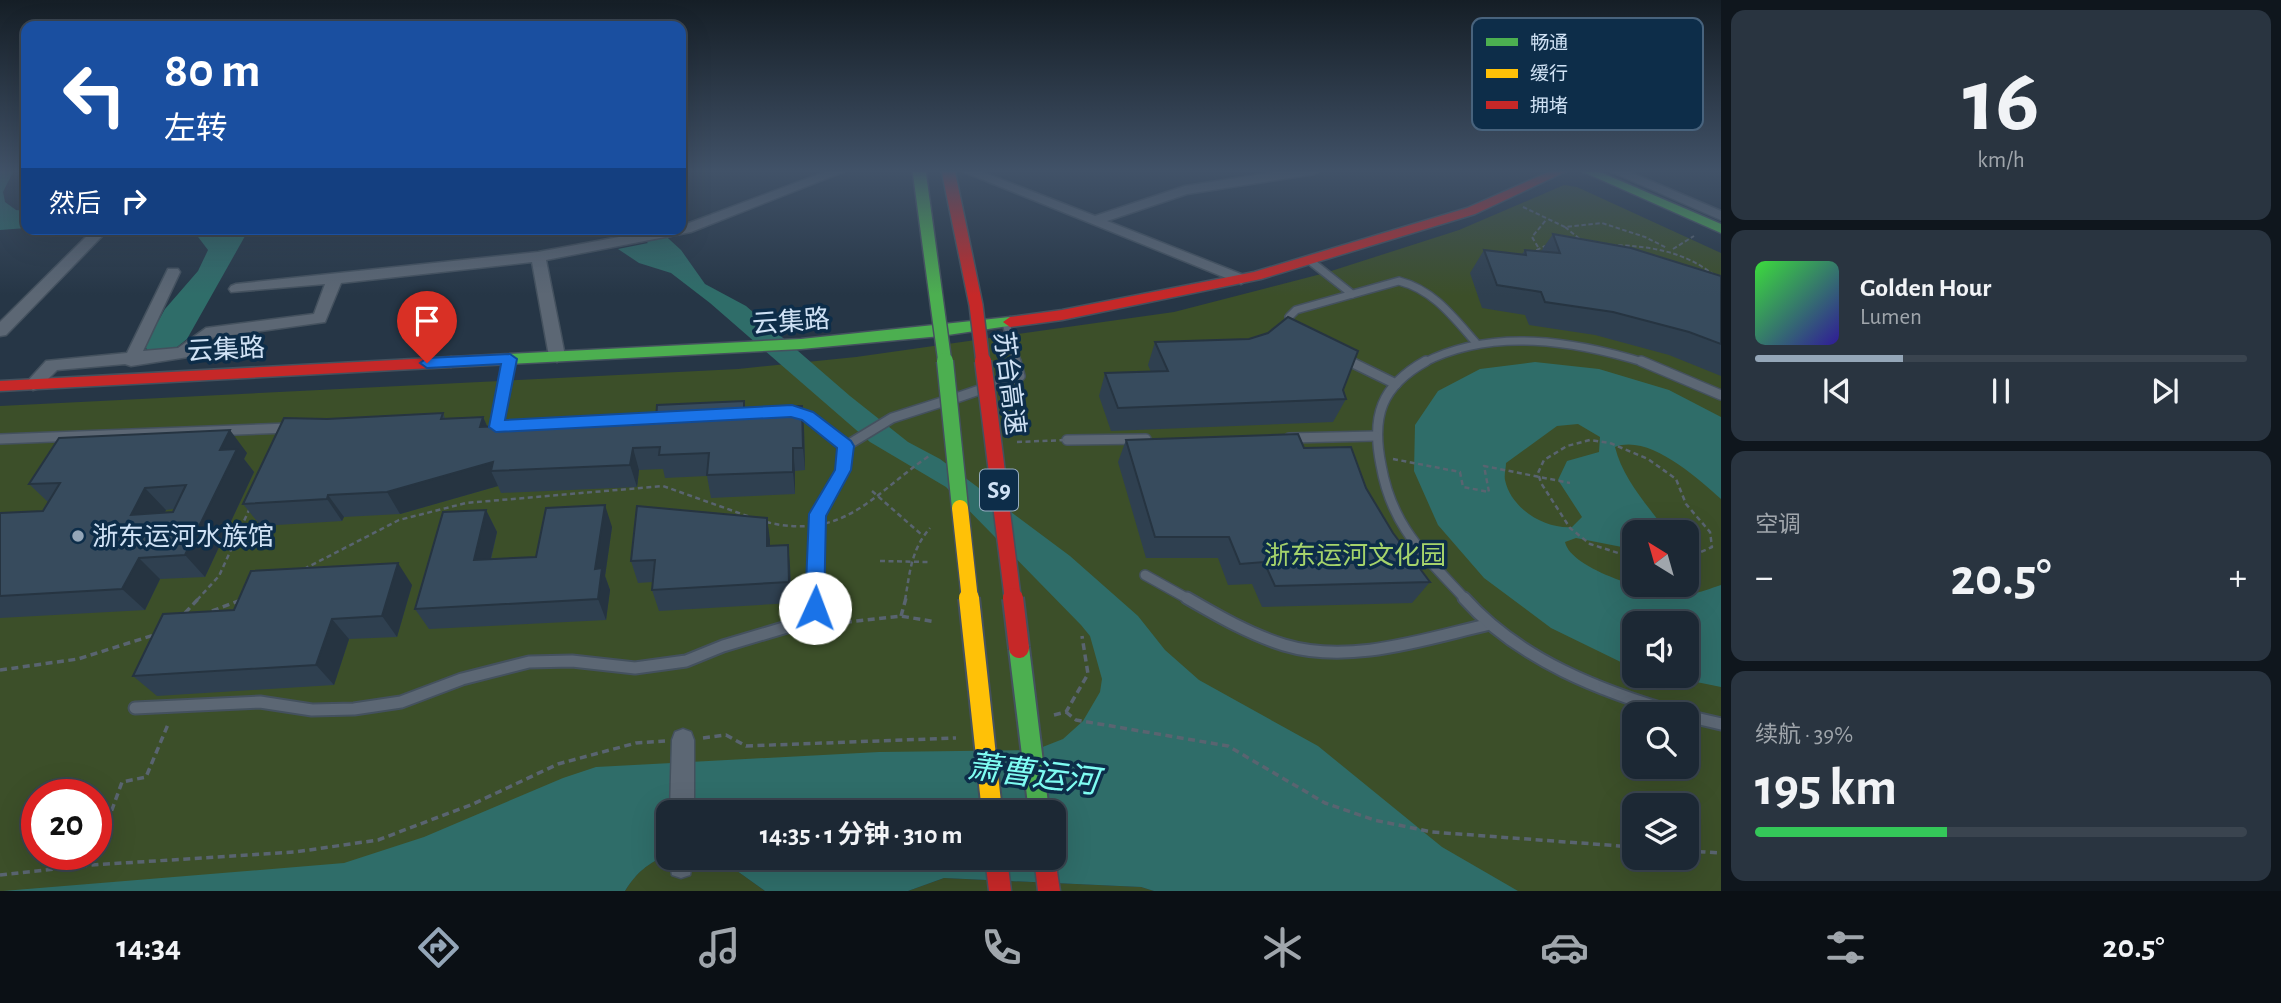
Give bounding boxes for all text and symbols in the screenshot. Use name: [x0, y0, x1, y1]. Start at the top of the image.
legend: [1472, 18, 1703, 130]
text: 畅通: [1530, 33, 1568, 53]
text: 80 m: [164, 47, 261, 96]
icon: left: [49, 49, 140, 140]
text: 16: [1963, 56, 2039, 147]
text: 缓行: [1530, 63, 1568, 84]
text: 拥堵: [1530, 95, 1568, 116]
text: 左转: [164, 113, 228, 145]
text: km/h: [1977, 149, 2025, 172]
icon: right: [115, 182, 153, 220]
text: 然后: [49, 191, 101, 217]
text: Golden Hour: [1860, 275, 1991, 301]
pin: [397, 291, 457, 363]
icon: arrive: [408, 302, 446, 340]
street label: 云集路: [751, 305, 831, 338]
text: Lumen: [1860, 306, 1922, 329]
street label: 苏台高速: [990, 330, 1029, 436]
street label: 云集路: [186, 334, 266, 365]
icon: previous: [1818, 372, 1856, 410]
icon: pause: [1982, 372, 2020, 410]
icon: next: [2146, 372, 2184, 410]
road number: S9: [980, 470, 1018, 510]
text: 空调: [1755, 514, 1801, 537]
north arrow: [1622, 520, 1699, 597]
map controls: [1622, 520, 1699, 870]
place label: 浙东运河水族馆: [92, 522, 274, 550]
marker: 浙东运河水族馆: [70, 528, 86, 544]
park label: 浙东运河文化园: [1264, 542, 1446, 569]
text: 20.5°: [1950, 552, 2052, 604]
text: −: [1755, 559, 1773, 597]
text: +: [2229, 559, 2247, 597]
position arrow: [778, 571, 852, 645]
button: sound: [1622, 611, 1699, 688]
button: search: [1622, 702, 1699, 779]
text: 续航 · 39%: [1755, 724, 1853, 747]
water label: 萧曹运河: [965, 749, 1106, 801]
text: 195 km: [1755, 762, 1897, 814]
speed limit sign: 20: [21, 779, 112, 870]
button: layers: [1622, 793, 1699, 870]
text: 14:35 · 1 分钟 · 310 m: [760, 822, 962, 848]
icon: directions: [414, 923, 463, 972]
icon: music: [695, 923, 744, 972]
icon: phone: [977, 923, 1026, 972]
icon: climate: [1258, 923, 1307, 972]
icon: car: [1540, 923, 1589, 972]
icon: filters: [1821, 923, 1870, 972]
text: 14:34: [116, 931, 181, 963]
text: 20.5°: [2102, 931, 2165, 963]

